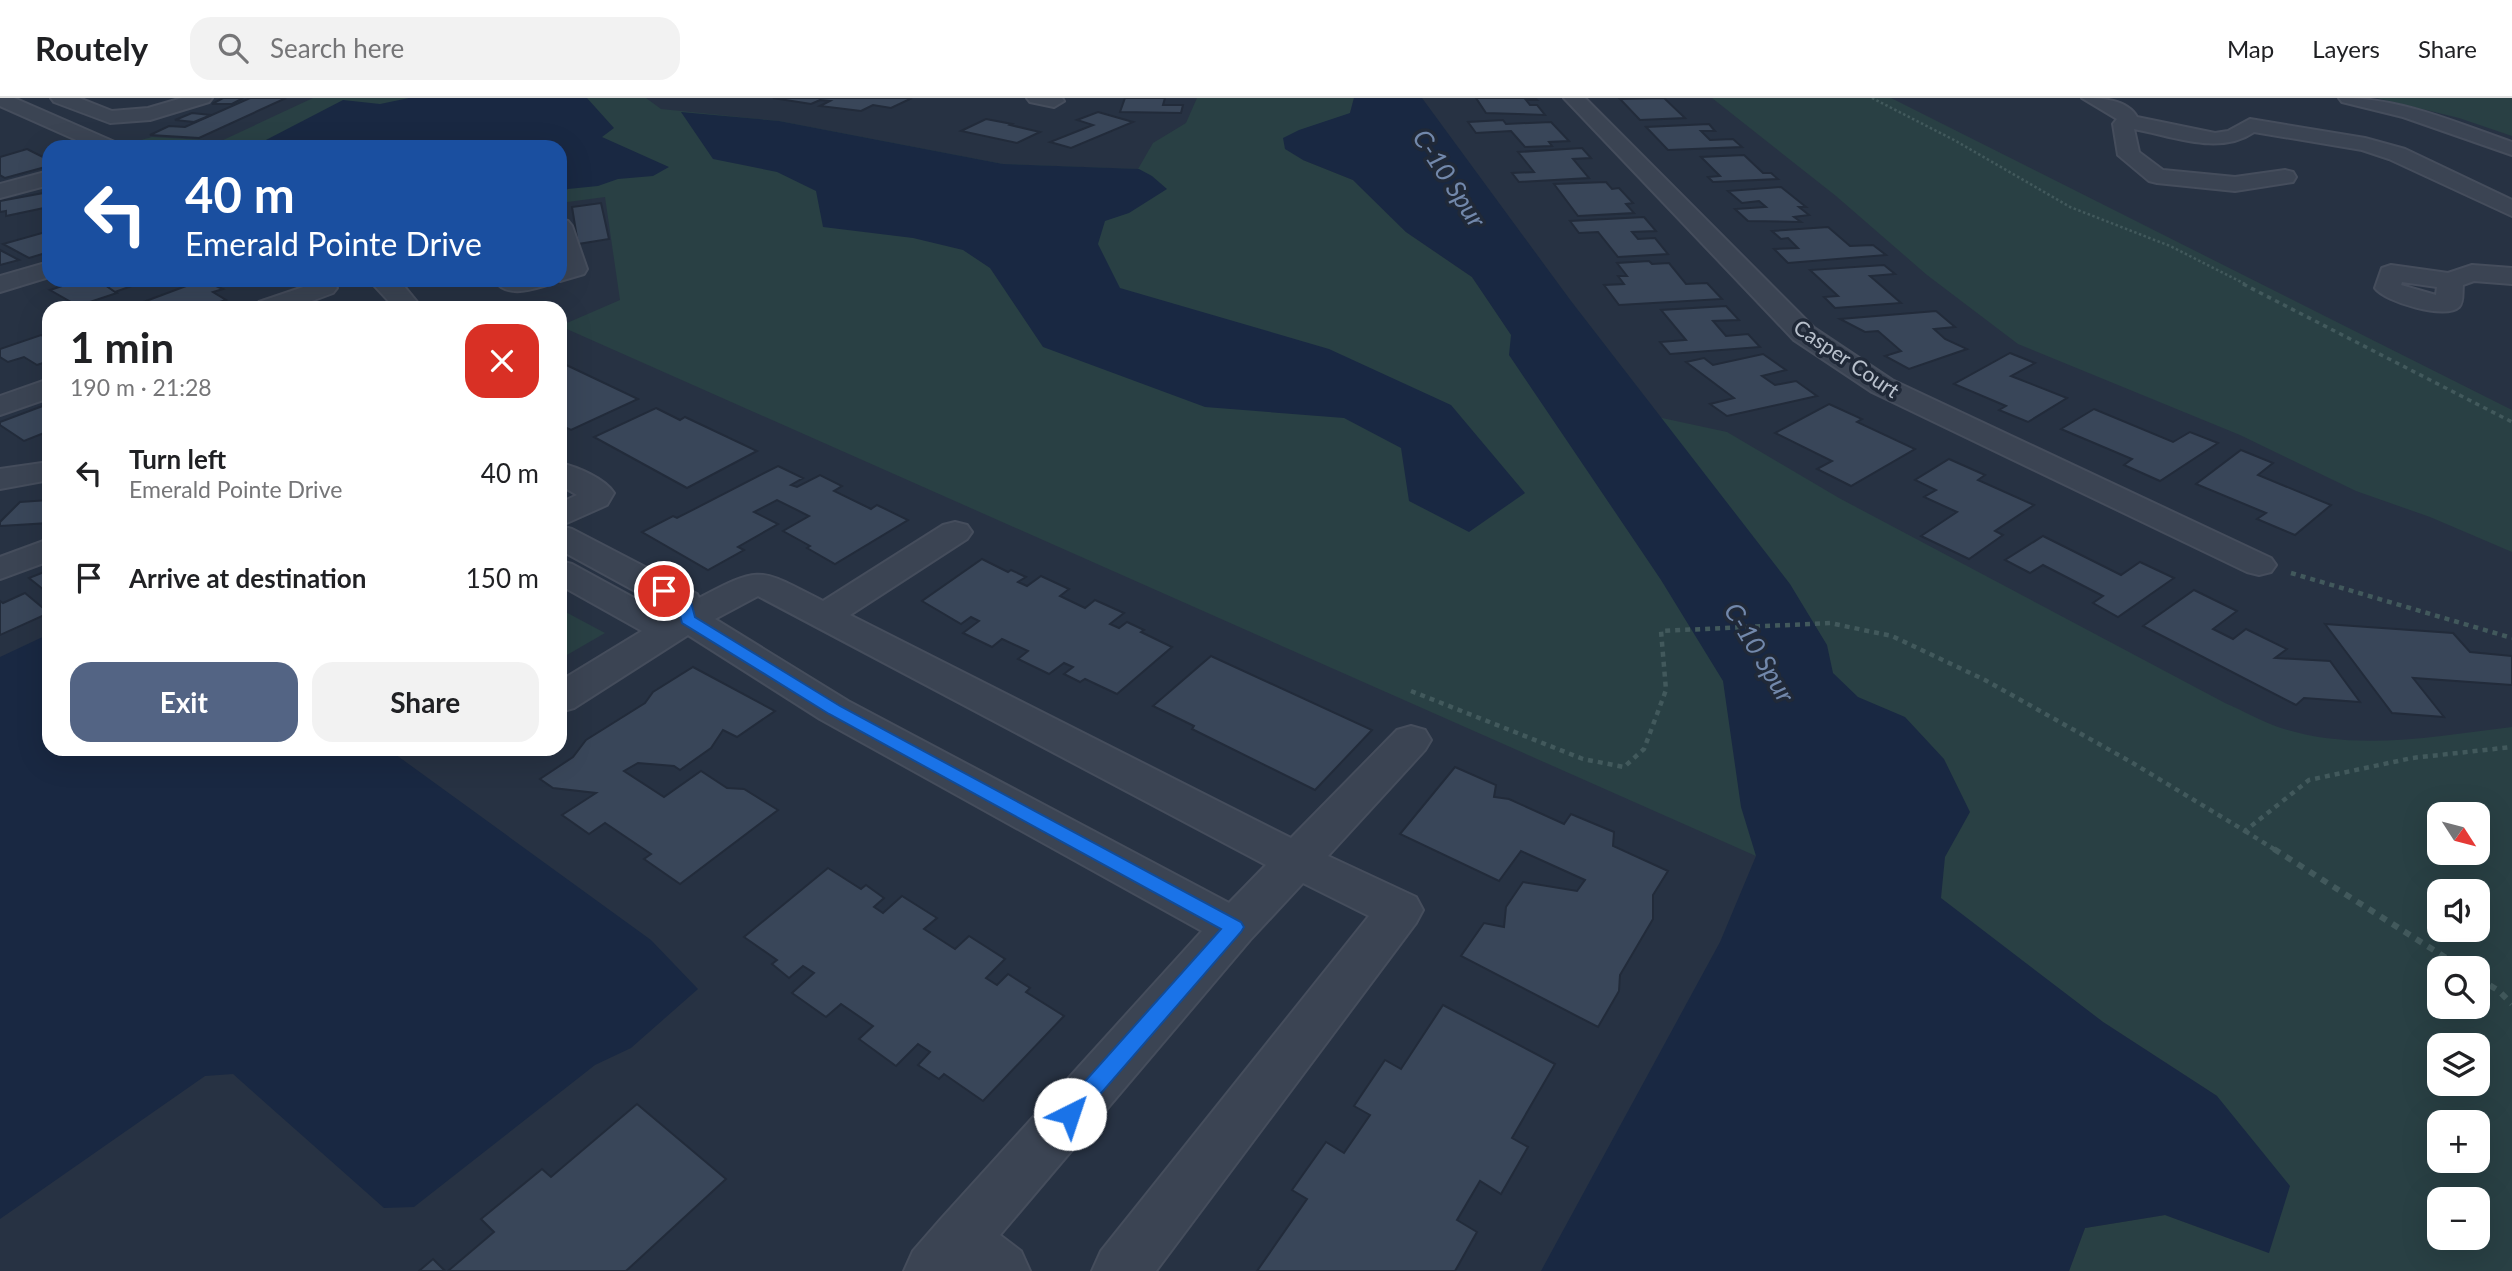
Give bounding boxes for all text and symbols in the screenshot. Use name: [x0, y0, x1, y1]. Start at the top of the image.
search box: [190, 17, 680, 80]
text: Routely: [35, 28, 148, 68]
icon: search: [214, 29, 252, 67]
text: Search here: [270, 32, 404, 64]
text: Map: [2227, 34, 2274, 63]
text: Layers: [2312, 34, 2380, 63]
text: Share: [2418, 34, 2477, 63]
water label: C-10 Spur: [1406, 123, 1494, 234]
text: 40 m: [185, 165, 295, 223]
icon: left: [70, 168, 161, 259]
text: Emerald Pointe Drive: [185, 224, 482, 263]
street label: Casper Court: [1790, 314, 1905, 403]
text: 1 min: [70, 322, 174, 372]
button: close: [465, 324, 539, 398]
text: 190 m · 21:28: [70, 373, 212, 401]
text: Turn left: [129, 443, 226, 475]
icon: left: [70, 454, 108, 492]
text: 40 m: [481, 457, 539, 489]
text: Emerald Pointe Drive: [129, 475, 342, 503]
icon: arrive: [70, 559, 108, 597]
pin: [634, 561, 694, 621]
text: Arrive at destination: [129, 562, 366, 594]
text: 150 m: [466, 562, 539, 594]
icon: arrive: [645, 572, 683, 610]
water label: C-10 Spur: [1718, 596, 1803, 709]
button: Exit: [70, 662, 298, 742]
button: Share: [312, 662, 539, 742]
north arrow: [2427, 802, 2490, 864]
map controls: [2427, 802, 2490, 1250]
button: sound: [2427, 879, 2490, 942]
button: search: [2427, 956, 2490, 1019]
button: layers: [2427, 1033, 2490, 1096]
position arrow: [1033, 1077, 1107, 1151]
button: +: [2427, 1110, 2490, 1173]
button: −: [2427, 1187, 2490, 1250]

